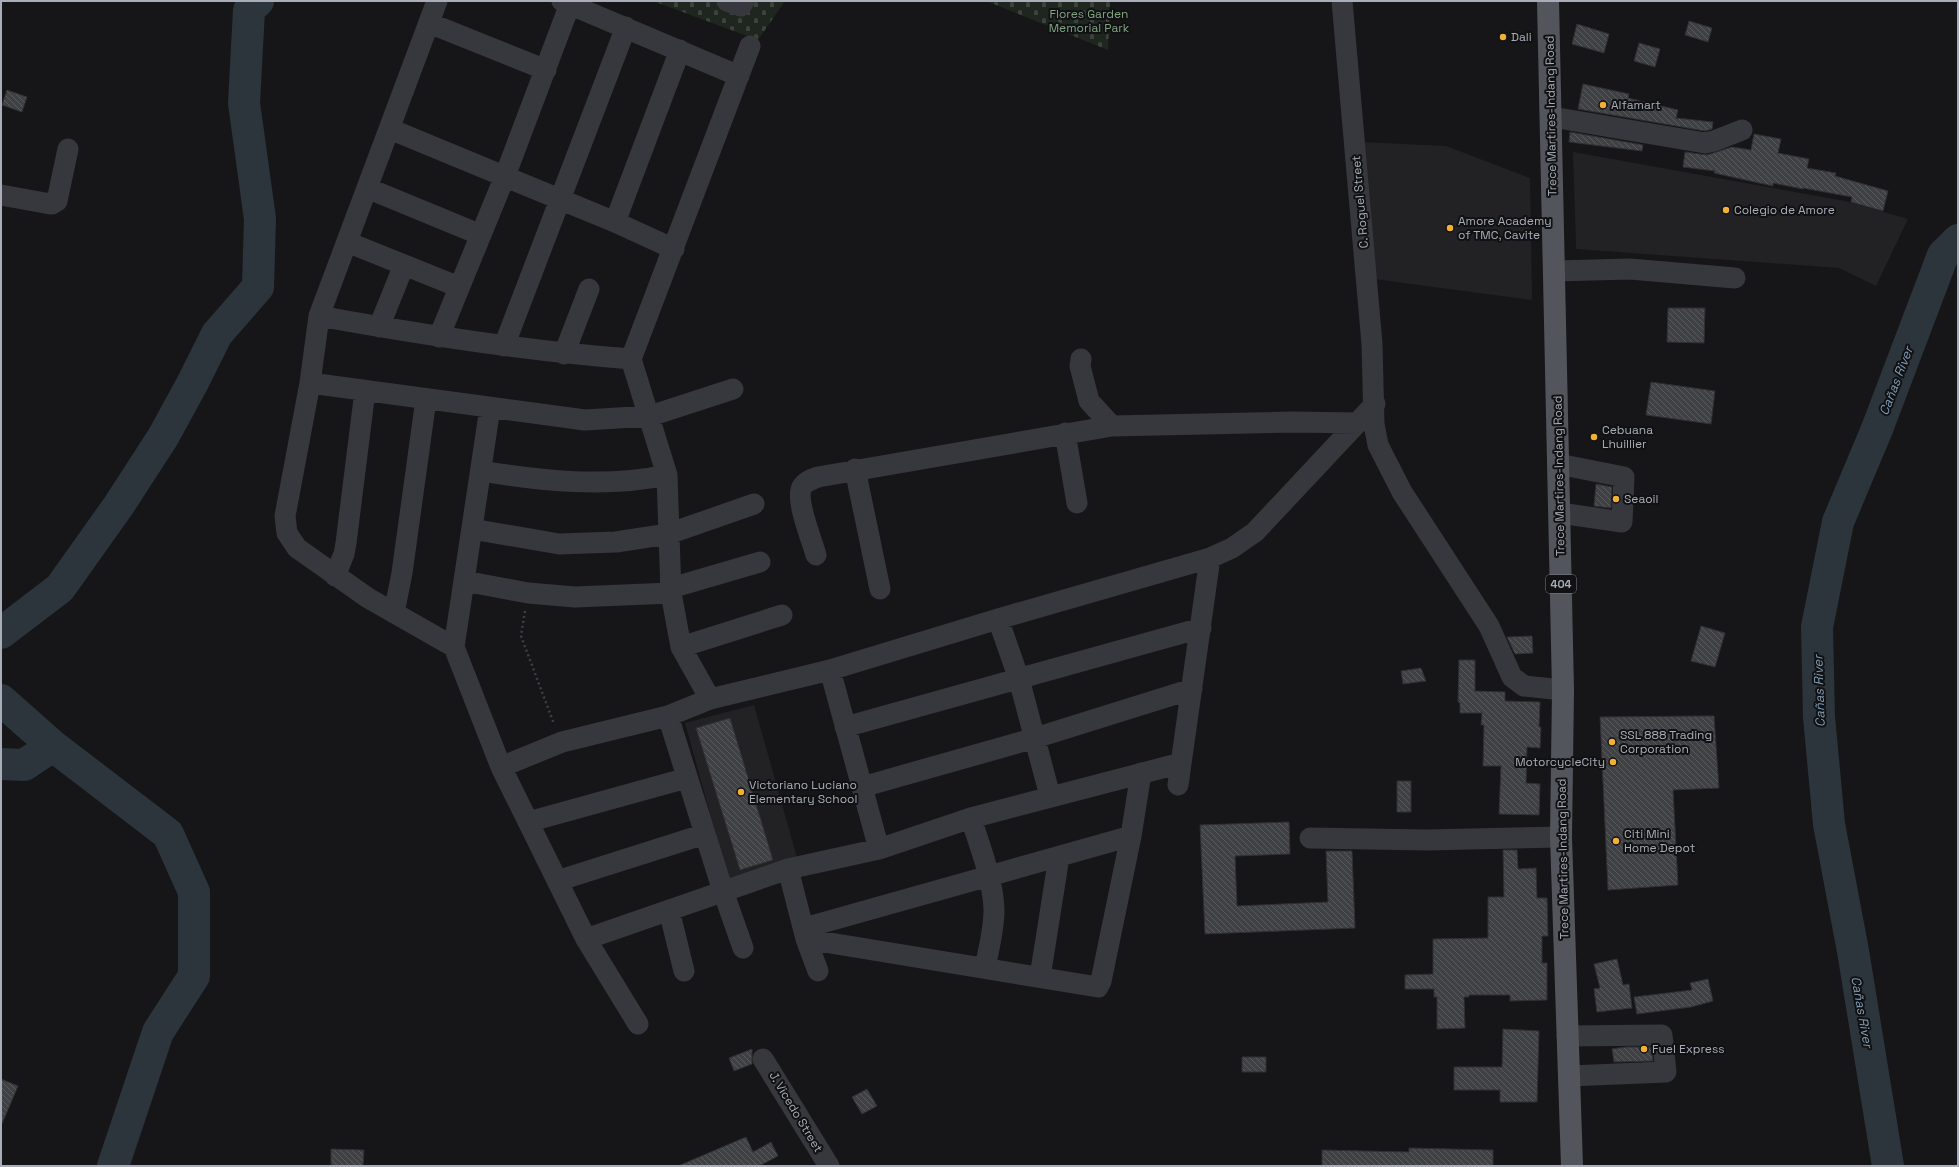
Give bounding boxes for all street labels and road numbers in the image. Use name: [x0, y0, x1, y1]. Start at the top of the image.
street label: Trece Martires-Indang Road: [1542, 35, 1560, 197]
street label: C. Roguel Street: [1348, 155, 1372, 249]
street label: Trece Martires-Indang Road: [1550, 395, 1568, 557]
road number: 404: [1546, 575, 1576, 593]
street label: Trece Martires-Indang Road: [1554, 778, 1572, 940]
street label: J. Vicedo Street: [766, 1069, 826, 1155]

